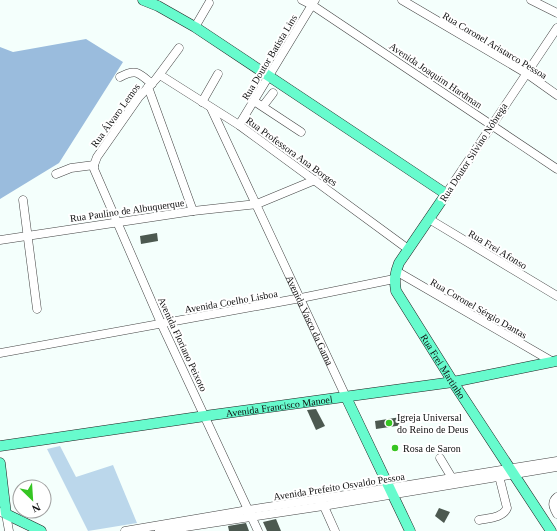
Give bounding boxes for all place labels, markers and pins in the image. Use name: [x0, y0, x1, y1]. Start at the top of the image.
place label: Igreja Universal do Reino de Deus: [397, 412, 468, 435]
marker: Igreja Universal do Reino de Deus: [384, 418, 394, 428]
marker: Rosa de Saron: [390, 443, 400, 453]
place label: Rosa de Saron: [403, 443, 461, 454]

